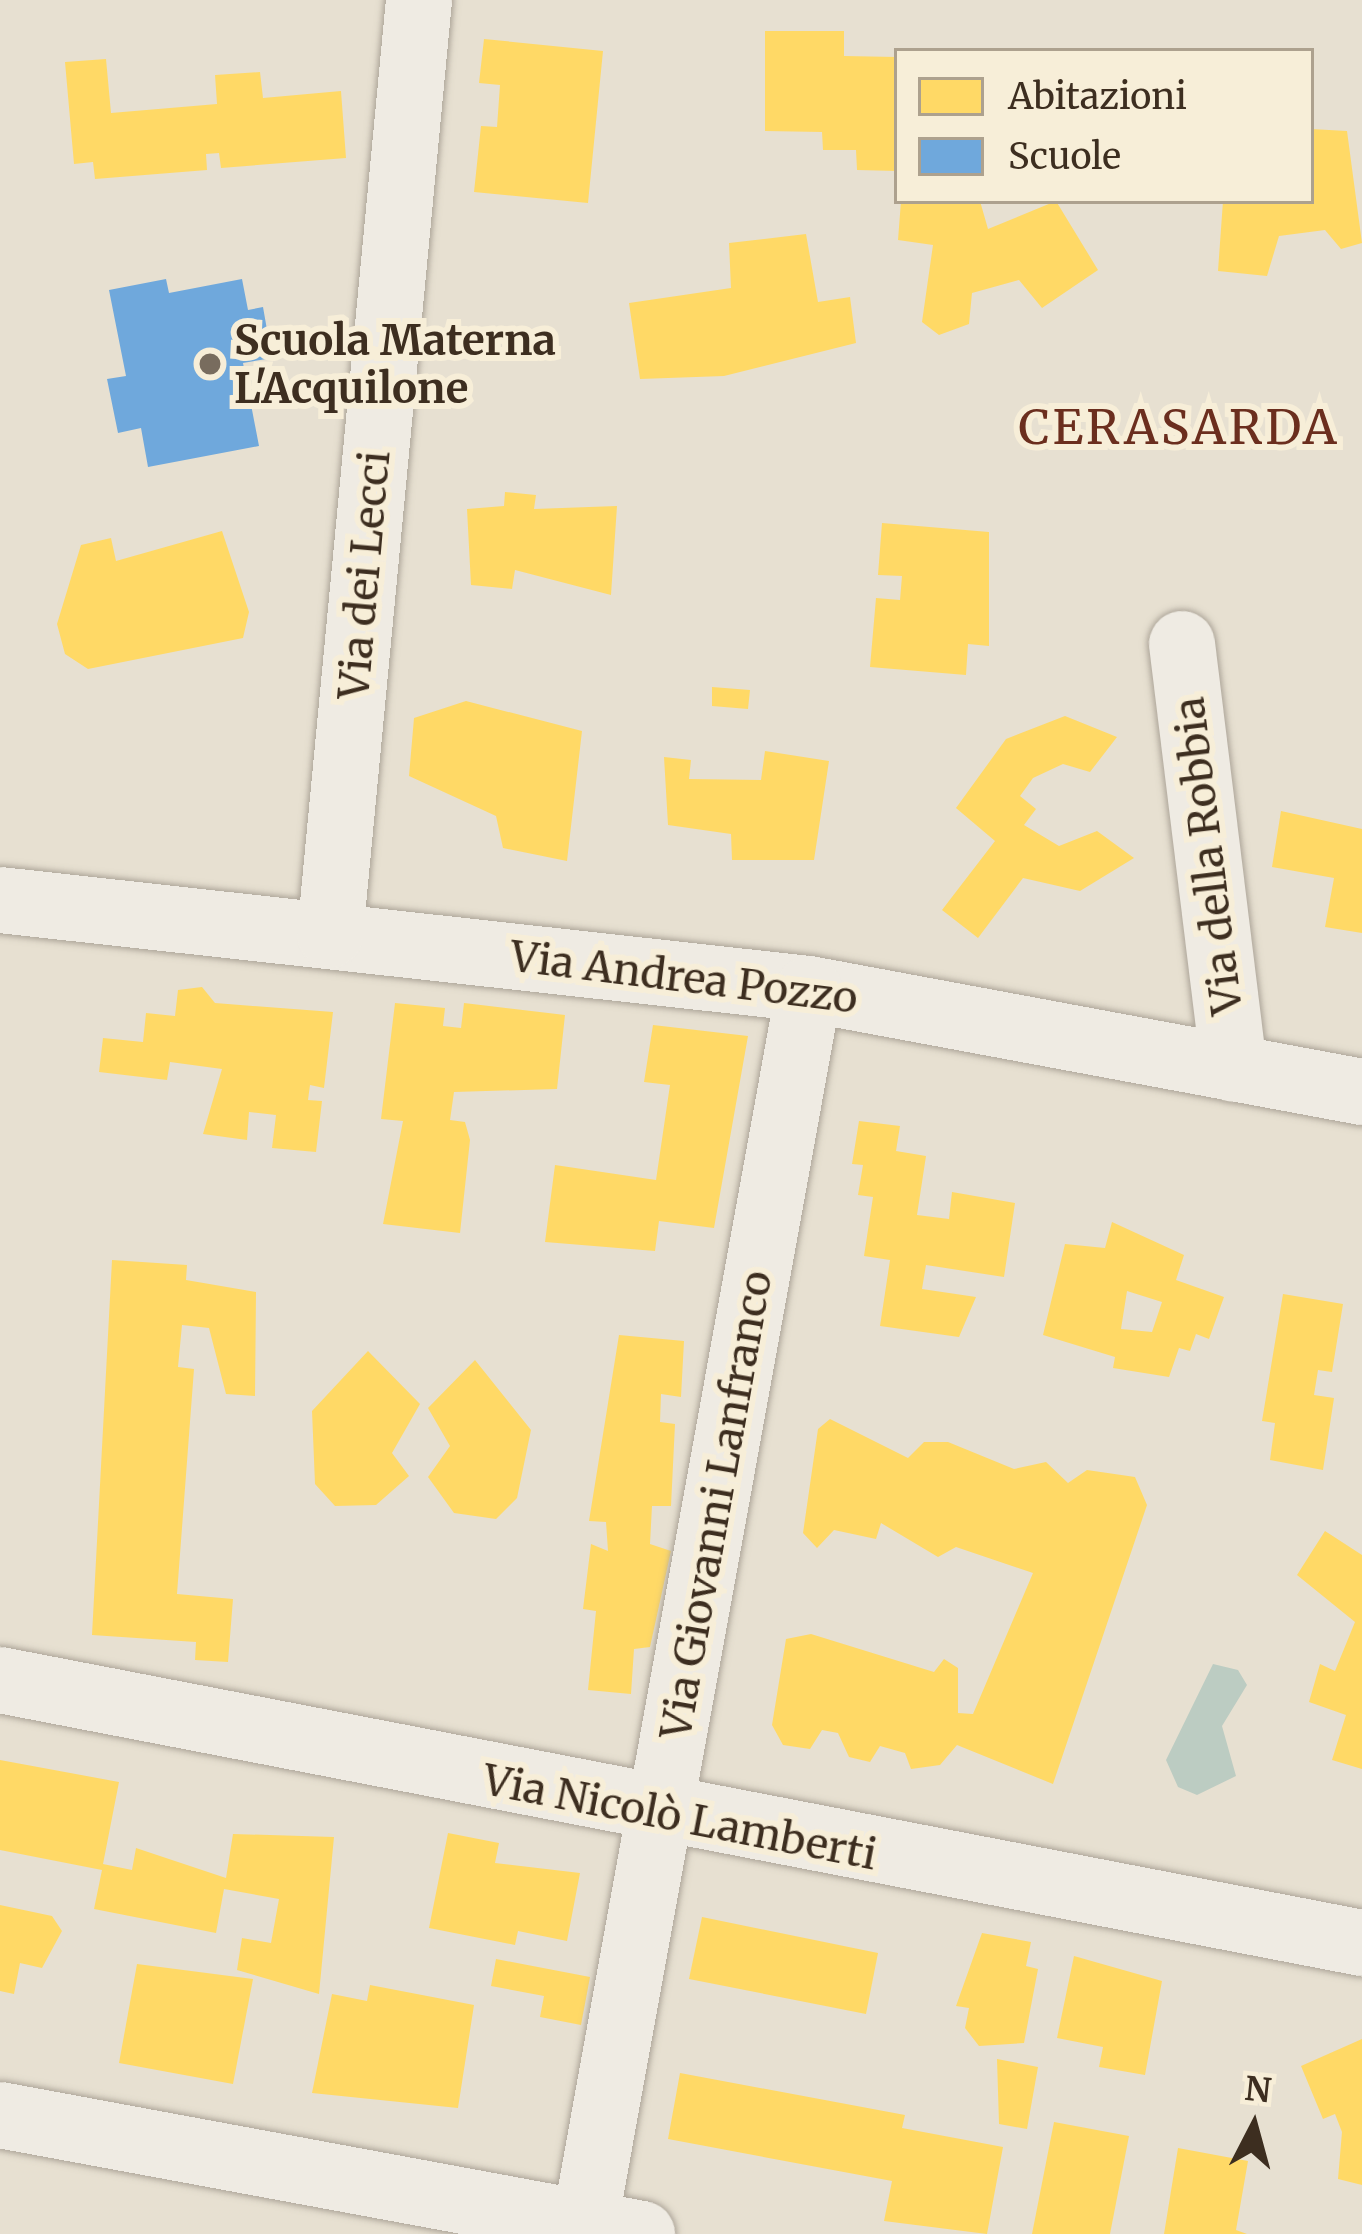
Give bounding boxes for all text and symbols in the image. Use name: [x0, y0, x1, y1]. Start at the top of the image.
legend: [894, 48, 1314, 204]
text: Abitazioni: [1008, 74, 1187, 119]
text: Scuole: [1008, 134, 1121, 179]
place label: Scuola Materna L'Acquilone: [234, 315, 556, 413]
marker: Scuola Materna L'Acquilone: [197, 351, 223, 377]
district label: CERASARDA: [1018, 399, 1340, 457]
street label: Via dei Lecci: [328, 449, 400, 701]
street label: Via della Robbia: [1164, 694, 1252, 1018]
street label: Via Andrea Pozzo: [508, 931, 860, 1023]
street label: Via Giovanni Lanfranco: [650, 1267, 782, 1743]
street label: Via Nicolò Lamberti: [479, 1754, 881, 1880]
north arrow: [1194, 2066, 1314, 2186]
text: N: [1243, 2068, 1273, 2111]

